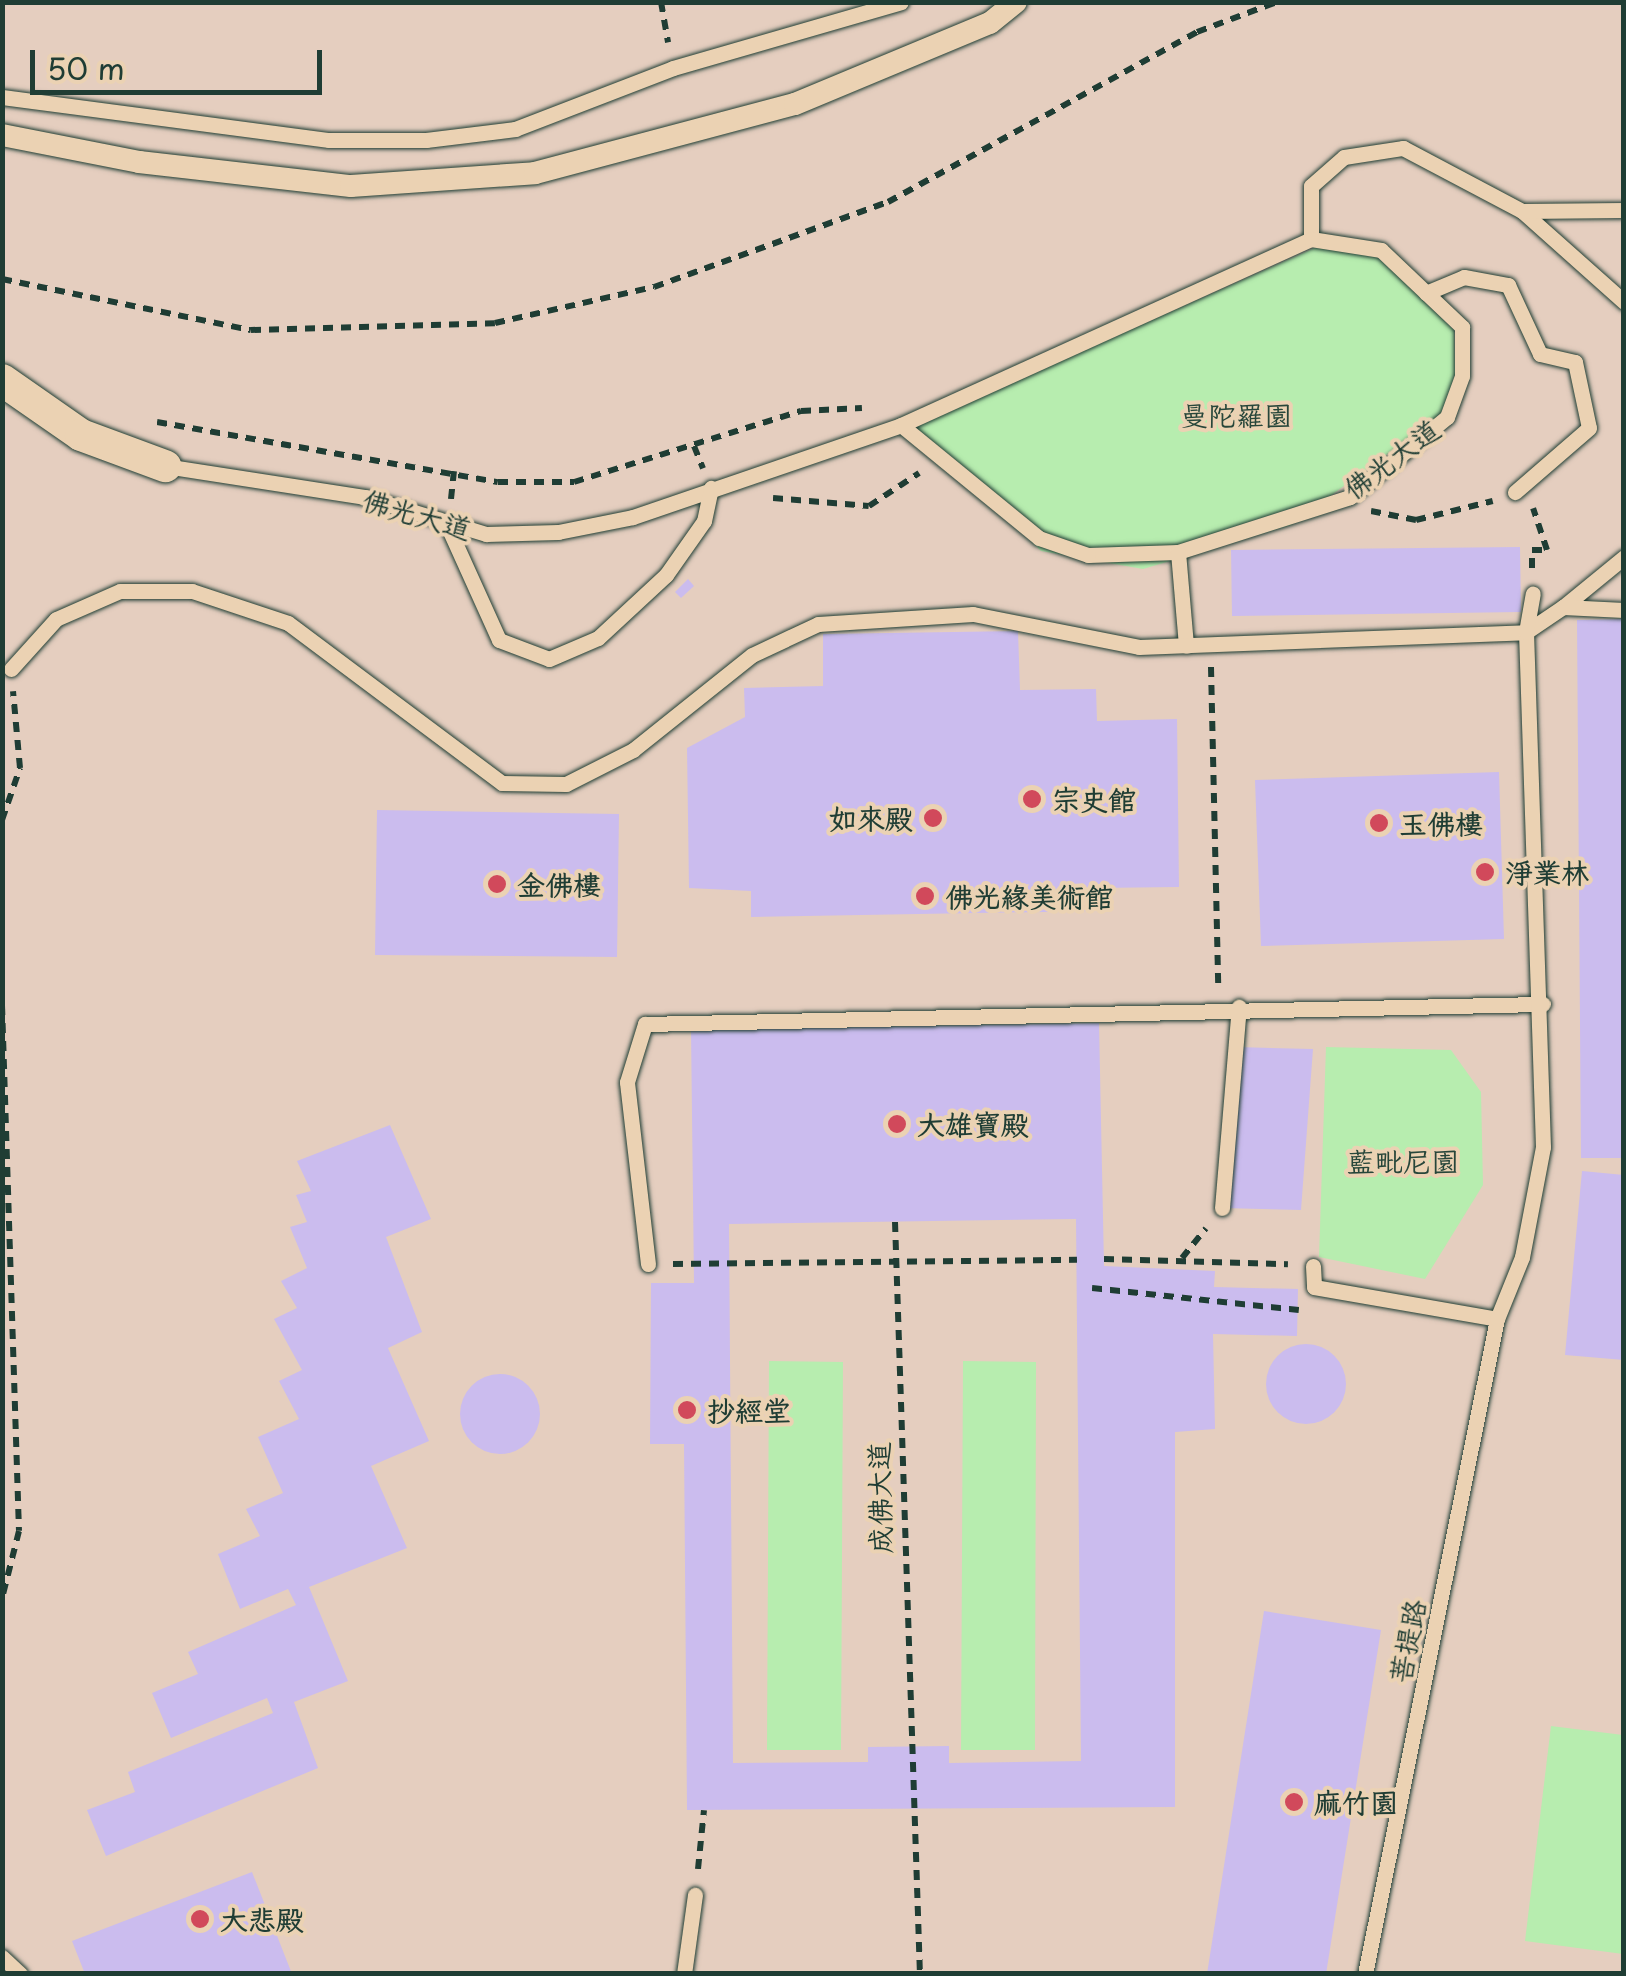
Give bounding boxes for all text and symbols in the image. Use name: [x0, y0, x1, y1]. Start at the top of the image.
scale bar: [35, 30, 328, 92]
text: 50 m: [47, 45, 125, 90]
park label: 曼陀羅園: [1180, 398, 1292, 432]
street label: 佛光大道: [1336, 412, 1446, 506]
street label: 佛光大道: [359, 482, 475, 546]
place label: 宗史館: [1052, 782, 1136, 816]
marker: 宗史館: [1021, 788, 1043, 810]
place label: 如來殿: [829, 801, 913, 835]
place label: 玉佛樓: [1399, 806, 1483, 840]
marker: 如來殿: [922, 807, 944, 829]
marker: 玉佛樓: [1368, 812, 1390, 834]
place label: 淨業林: [1505, 855, 1589, 889]
marker: 淨業林: [1474, 861, 1496, 883]
place label: 金佛樓: [517, 867, 601, 901]
marker: 金佛樓: [486, 873, 508, 895]
place label: 佛光緣美術館: [945, 879, 1113, 913]
marker: 佛光緣美術館: [914, 885, 936, 907]
place label: 大雄寶殿: [917, 1107, 1029, 1141]
marker: 大雄寶殿: [886, 1113, 908, 1135]
park label: 藍毗尼園: [1347, 1144, 1459, 1178]
place label: 抄經堂: [707, 1393, 791, 1427]
marker: 抄經堂: [676, 1399, 698, 1421]
street label: 成佛大道: [861, 1442, 897, 1554]
street label: 菩提路: [1382, 1597, 1432, 1685]
place label: 麻竹園: [1314, 1785, 1398, 1819]
marker: 麻竹園: [1283, 1791, 1305, 1813]
place label: 大悲殿: [220, 1902, 304, 1936]
marker: 大悲殿: [189, 1908, 211, 1930]

